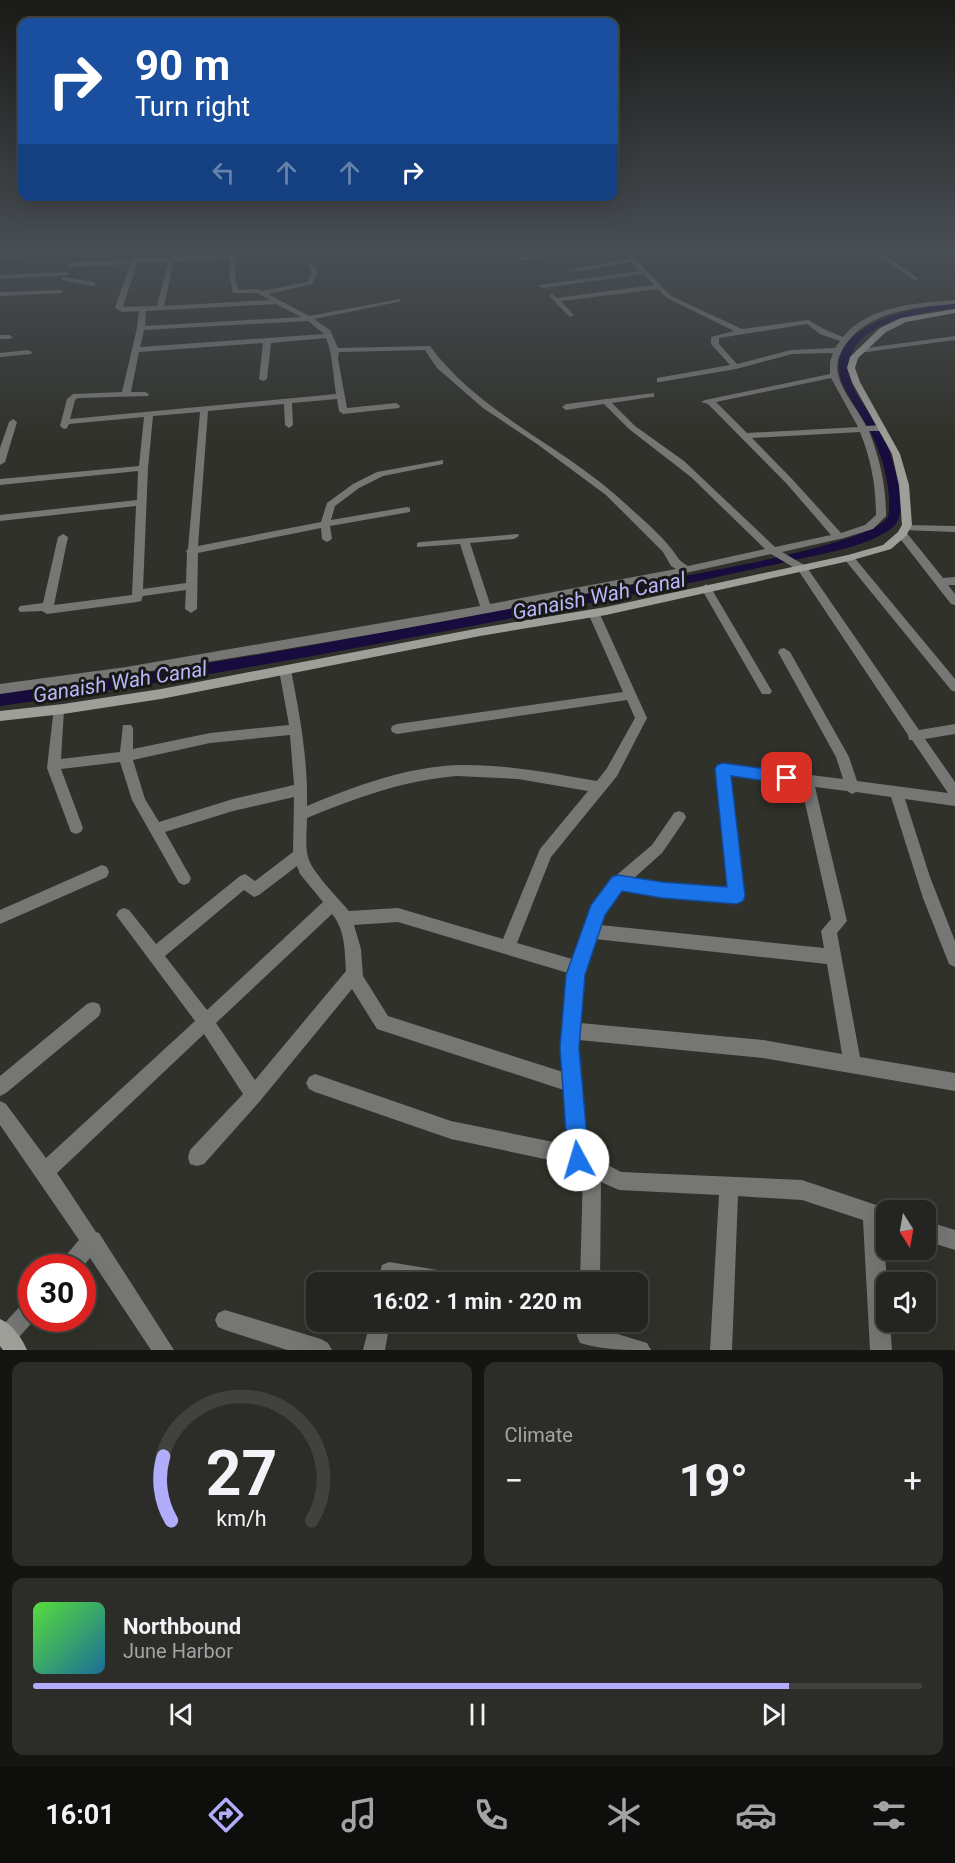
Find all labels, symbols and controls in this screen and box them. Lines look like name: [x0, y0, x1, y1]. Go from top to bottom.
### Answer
text: 90 m: [135, 41, 230, 90]
icon: right: [36, 42, 114, 120]
text: Turn right: [135, 91, 250, 123]
icon: left: [207, 156, 240, 189]
icon: ahead: [270, 156, 303, 189]
icon: ahead: [333, 156, 366, 189]
icon: right: [396, 156, 429, 189]
water label: Ganaish Wah Canal: [510, 567, 689, 625]
water label: Ganaish Wah Canal: [31, 656, 210, 708]
pin: [761, 752, 812, 803]
icon: arrive: [770, 761, 803, 794]
position arrow: [546, 1128, 610, 1192]
north arrow: [876, 1200, 936, 1260]
map controls: [876, 1200, 936, 1332]
speed limit sign: 30: [18, 1254, 96, 1332]
button: sound: [876, 1272, 936, 1332]
text: 16:02 · 1 min · 220 m: [372, 1289, 582, 1314]
text: Climate: [505, 1423, 573, 1447]
text: 27: [206, 1437, 278, 1510]
text: 19°: [679, 1454, 748, 1507]
text: −: [505, 1461, 523, 1500]
text: +: [903, 1461, 922, 1500]
text: km/h: [217, 1506, 267, 1531]
text: Northbound: [123, 1614, 241, 1639]
text: June Harbor: [123, 1639, 233, 1663]
icon: previous: [165, 1698, 198, 1731]
icon: pause: [461, 1698, 494, 1731]
icon: next: [757, 1698, 790, 1731]
icon: directions: [205, 1794, 247, 1836]
icon: music: [338, 1794, 380, 1836]
icon: phone: [470, 1794, 512, 1836]
icon: climate: [603, 1794, 645, 1836]
icon: car: [735, 1794, 777, 1836]
icon: filters: [868, 1794, 910, 1836]
text: 16:01: [45, 1799, 115, 1831]

